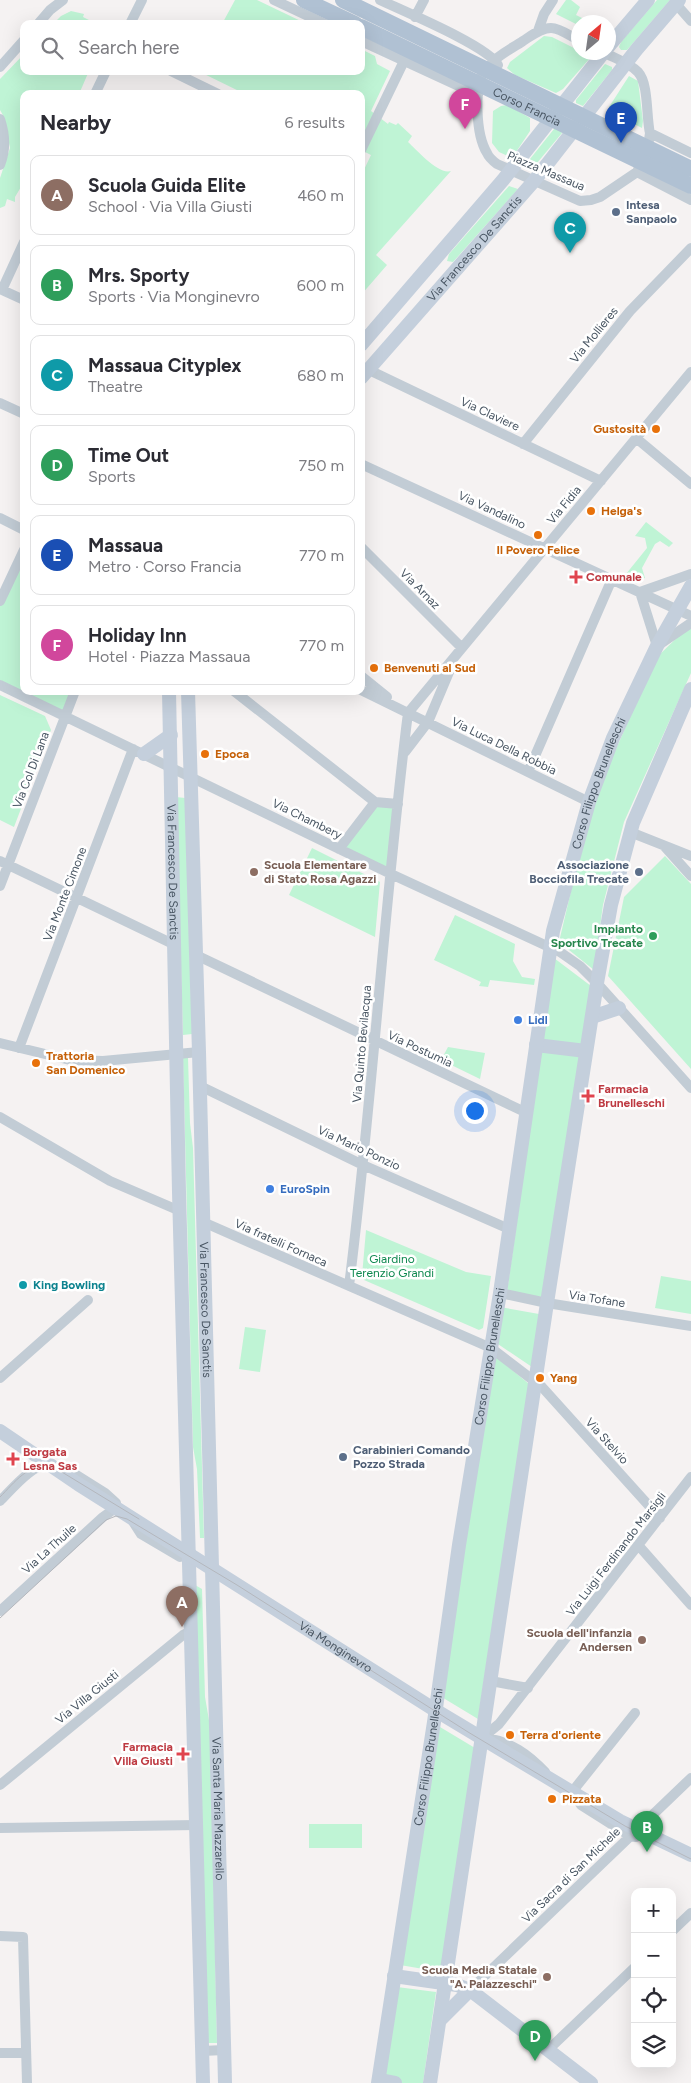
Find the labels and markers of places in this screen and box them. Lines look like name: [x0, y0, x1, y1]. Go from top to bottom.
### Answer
pin: F: [449, 88, 481, 129]
pin: E: [605, 102, 637, 143]
place label: Intesa Sanpaolo: [626, 198, 677, 226]
marker: Intesa Sanpaolo: [610, 206, 622, 218]
pin: C: [554, 212, 586, 253]
place label: Gustosità: [593, 422, 646, 436]
marker: Gustosità: [650, 423, 662, 435]
place label: Helga's: [601, 504, 642, 518]
marker: Helga's: [585, 505, 597, 517]
marker: Il Povero Felice: [532, 529, 544, 541]
place label: Il Povero Felice: [496, 543, 580, 557]
place label: Comunale: [586, 570, 642, 584]
marker: Comunale: [570, 571, 582, 583]
place label: Benvenuti al Sud: [384, 661, 476, 675]
marker: Benvenuti al Sud: [368, 662, 380, 674]
place label: Epoca: [215, 747, 249, 761]
marker: Epoca: [199, 748, 211, 760]
place label: Scuola Elementare di Stato Rosa Agazzi: [264, 858, 376, 886]
place label: Associazione Bocciofila Trecate: [529, 858, 629, 886]
marker: Scuola Elementare di Stato Rosa Agazzi: [248, 866, 260, 878]
marker: Associazione Bocciofila Trecate: [633, 866, 645, 878]
place label: Impianto Sportivo Trecate: [551, 922, 643, 950]
marker: Impianto Sportivo Trecate: [647, 930, 659, 942]
place label: Lidl: [528, 1013, 548, 1027]
marker: Lidl: [512, 1014, 524, 1026]
place label: Trattoria San Domenico: [46, 1049, 125, 1077]
marker: Trattoria San Domenico: [30, 1057, 42, 1069]
place label: Farmacia Brunelleschi: [598, 1082, 665, 1110]
marker: Farmacia Brunelleschi: [582, 1090, 594, 1102]
place label: EuroSpin: [280, 1182, 330, 1196]
marker: EuroSpin: [264, 1183, 276, 1195]
place label: King Bowling: [33, 1278, 105, 1292]
marker: King Bowling: [17, 1279, 29, 1291]
place label: Yang: [550, 1371, 577, 1385]
marker: Yang: [534, 1372, 546, 1384]
place label: Carabinieri Comando Pozzo Strada: [353, 1443, 470, 1471]
place label: Borgata Lesna Sas: [23, 1445, 77, 1473]
marker: Carabinieri Comando Pozzo Strada: [337, 1451, 349, 1463]
marker: Borgata Lesna Sas: [7, 1453, 19, 1465]
pin: A: [166, 1586, 198, 1627]
place label: Scuola dell'infanzia Andersen: [527, 1626, 632, 1654]
marker: Scuola dell'infanzia Andersen: [636, 1634, 648, 1646]
place label: Terra d'oriente: [520, 1728, 601, 1742]
marker: Terra d'oriente: [504, 1729, 516, 1741]
place label: Farmacia Villa Giusti: [114, 1740, 173, 1768]
marker: Farmacia Villa Giusti: [177, 1748, 189, 1760]
place label: Pizzata: [562, 1792, 601, 1806]
marker: Pizzata: [546, 1793, 558, 1805]
pin: B: [631, 1811, 663, 1852]
place label: Scuola Media Statale "A. Palazzeschi": [422, 1963, 537, 1991]
marker: Scuola Media Statale "A. Palazzeschi": [541, 1971, 553, 1983]
pin: D: [519, 2020, 551, 2061]

